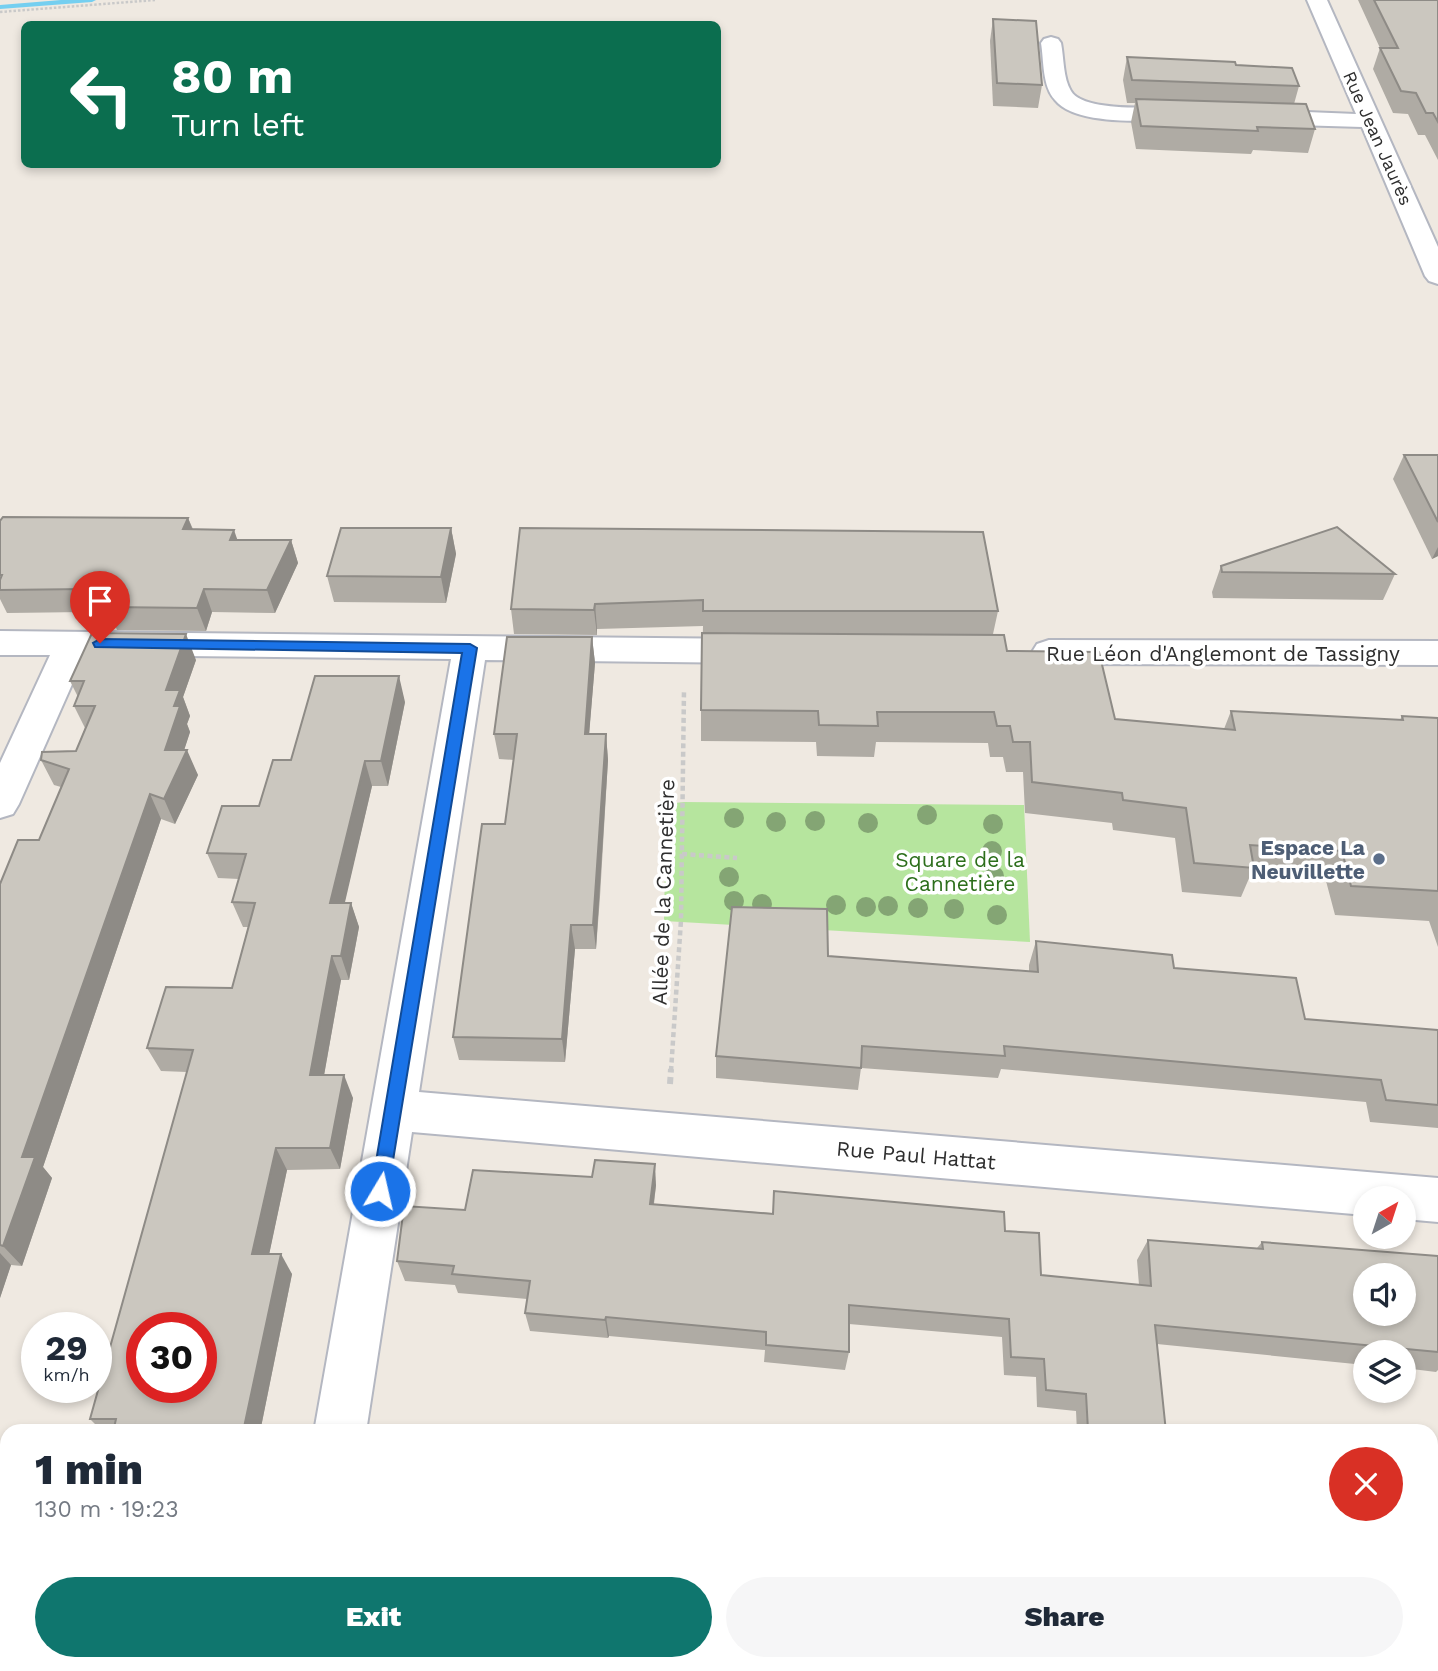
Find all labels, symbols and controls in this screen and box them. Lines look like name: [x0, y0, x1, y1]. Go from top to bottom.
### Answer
text: 80 m: [171, 47, 293, 105]
icon: left: [56, 49, 147, 140]
street label: Rue Jean Jaurès: [1339, 68, 1417, 208]
text: Turn left: [171, 106, 304, 144]
pin: [70, 571, 130, 643]
icon: arrive: [81, 582, 119, 620]
street label: Rue Léon d'Anglemont de Tassigny: [1046, 641, 1400, 666]
street label: Allée de la Cannetière: [647, 778, 679, 1006]
place label: Espace La Neuvillette: [1251, 835, 1366, 884]
park label: Square de la Cannetière: [895, 847, 1025, 896]
marker: Espace La Neuvillette: [1371, 851, 1387, 867]
street label: Rue Paul Hattat: [835, 1136, 997, 1174]
position arrow: [343, 1154, 417, 1228]
north arrow: [1353, 1186, 1416, 1250]
map controls: [1353, 1186, 1416, 1403]
button: sound: [1353, 1263, 1416, 1326]
speed limit sign: 30: [126, 1312, 217, 1403]
text: 29: [45, 1327, 88, 1369]
button: layers: [1353, 1340, 1416, 1403]
text: km/h: [43, 1364, 90, 1385]
text: 1 min: [35, 1445, 143, 1494]
button: close: [1329, 1447, 1403, 1521]
text: 130 m · 19:23: [35, 1496, 179, 1523]
button: Exit: [35, 1577, 712, 1657]
button: Share: [726, 1577, 1403, 1657]

